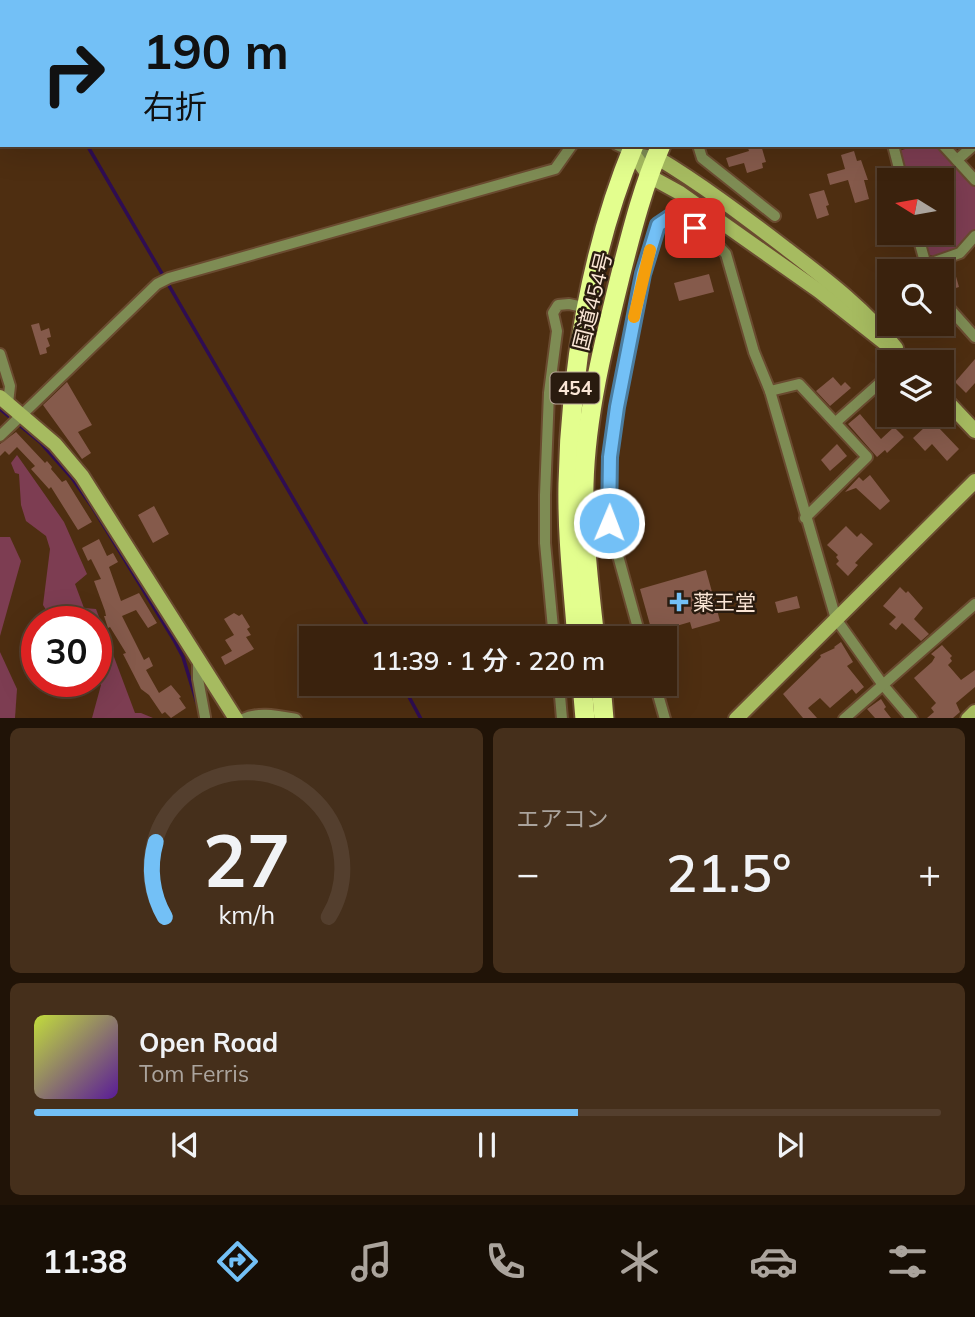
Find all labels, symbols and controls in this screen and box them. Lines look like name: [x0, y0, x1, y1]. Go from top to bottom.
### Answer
text: 190 m: [143, 20, 289, 81]
icon: right: [28, 28, 119, 119]
text: 右折: [143, 86, 207, 126]
north arrow: [877, 168, 954, 245]
map controls: [877, 168, 954, 427]
pin: [665, 198, 725, 258]
icon: arrive: [676, 209, 714, 247]
street label: 国道454号: [567, 249, 617, 353]
button: search: [877, 259, 954, 336]
button: layers: [877, 350, 954, 427]
road number: 454: [550, 372, 600, 404]
position arrow: [572, 486, 646, 560]
place label: 薬王堂: [693, 589, 756, 615]
marker: 薬王堂: [671, 594, 687, 610]
speed limit sign: 30: [21, 606, 112, 697]
text: 11:39 · 1 分 · 220 m: [371, 644, 605, 677]
text: エアコン: [517, 804, 609, 833]
text: 27: [203, 814, 290, 905]
text: 21.5°: [666, 840, 791, 905]
text: −: [517, 849, 539, 897]
text: +: [918, 849, 941, 897]
text: km/h: [218, 898, 275, 929]
text: Open Road: [139, 1026, 278, 1059]
text: Tom Ferris: [139, 1059, 249, 1088]
icon: previous: [166, 1126, 204, 1164]
icon: pause: [468, 1126, 506, 1164]
icon: next: [771, 1126, 809, 1164]
icon: directions: [213, 1237, 262, 1286]
icon: music: [347, 1237, 396, 1286]
icon: phone: [481, 1237, 530, 1286]
icon: climate: [615, 1237, 664, 1286]
icon: car: [749, 1237, 798, 1286]
icon: filters: [883, 1237, 932, 1286]
text: 11:38: [43, 1241, 127, 1281]

